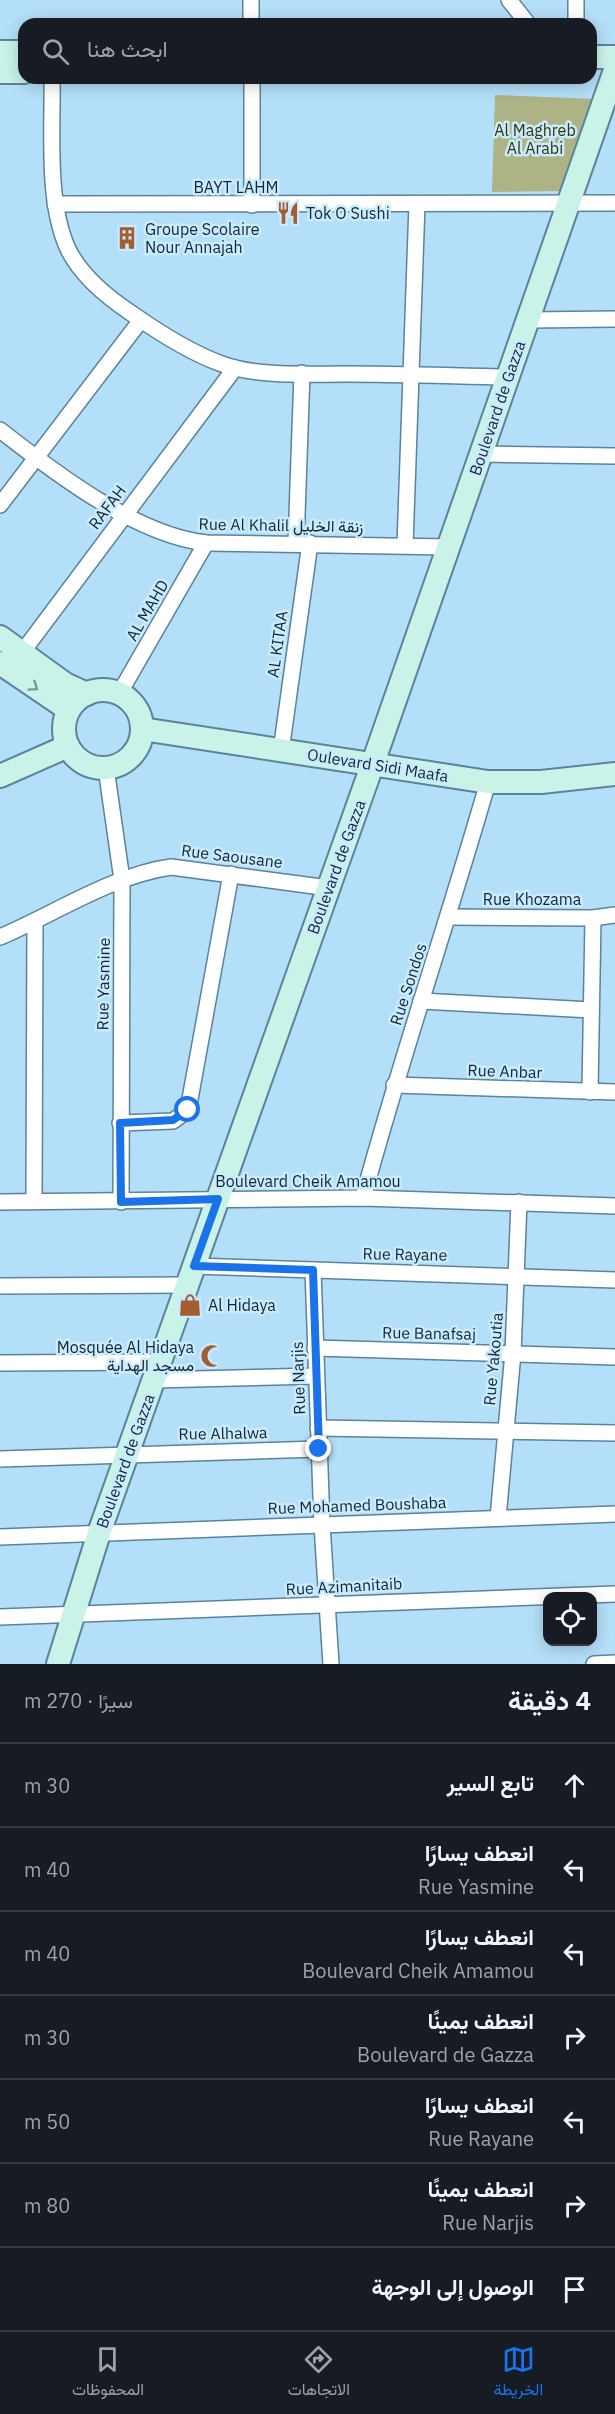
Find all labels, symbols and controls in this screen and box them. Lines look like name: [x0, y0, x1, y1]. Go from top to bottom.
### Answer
search box: [18, 18, 597, 84]
text: ابحث هنا: [87, 34, 168, 63]
icon: search: [39, 35, 72, 68]
park label: Al Maghreb Al Arabi: [494, 120, 576, 158]
street label: BAYT LAHM: [193, 177, 279, 197]
restaurant icon: Tok O Sushi: [275, 200, 301, 226]
place label: Tok O Sushi: [306, 203, 390, 223]
place label: Groupe Scolaire Nour Annajah: [145, 219, 260, 257]
building icon: Groupe Scolaire Nour Annajah: [114, 225, 140, 251]
street label: Boulevard de Gazza: [465, 337, 530, 478]
street label: RAFAH: [84, 481, 130, 533]
street label: Rue Al Khalil زنقة الخليل: [198, 514, 364, 537]
street label: AL MAHD: [121, 576, 173, 644]
street label: AL KITAA: [262, 609, 292, 679]
one-way arrow: [28, 680, 39, 691]
street label: Oulevard Sidi Maafa: [306, 744, 450, 786]
street label: Boulevard de Gazza: [302, 797, 370, 937]
street label: Rue Saousane: [180, 840, 284, 872]
street label: Rue Khozama: [483, 889, 582, 909]
street label: Rue Yasmine: [92, 937, 114, 1031]
street label: Rue Sondos: [385, 940, 431, 1028]
street label: Rue Anbar: [467, 1060, 543, 1082]
route start: [174, 1096, 200, 1122]
street label: Boulevard Cheik Amamou: [215, 1171, 401, 1191]
street label: Rue Rayane: [363, 1243, 448, 1265]
shop icon: Al Hidaya: [177, 1292, 203, 1318]
place label: Al Hidaya: [208, 1295, 276, 1315]
street label: Rue Yakoutia: [479, 1311, 507, 1406]
street label: Rue Banafsaj: [382, 1322, 476, 1344]
place label: Mosquée Al Hidaya مسجد الهداية: [57, 1337, 194, 1376]
street label: Rue Narjis: [287, 1341, 309, 1415]
mosque icon: Mosquée Al Hidaya مسجد الهداية: [199, 1343, 225, 1369]
street label: Boulevard de Gazza: [91, 1391, 159, 1531]
street label: Rue Alhalwa: [178, 1422, 268, 1444]
route end: [305, 1435, 331, 1461]
street label: Rue Mohamed Boushaba: [267, 1492, 447, 1518]
street label: Rue Azimanitaib: [285, 1573, 403, 1599]
map controls: [543, 1592, 597, 1646]
button: locate: [543, 1592, 597, 1646]
text: 4 دقيقة: [508, 1683, 591, 1717]
text: سيرًا · 270 m: [24, 1687, 133, 1714]
text: تابع السير: [447, 1768, 534, 1797]
icon: ahead: [558, 1769, 591, 1802]
text: 30 m: [24, 1772, 70, 1799]
text: انعطف يسارًا: [425, 1838, 534, 1867]
icon: left: [558, 1853, 591, 1886]
text: 40 m: [24, 1856, 70, 1883]
text: Rue Yasmine: [418, 1873, 534, 1900]
text: انعطف يسارًا: [425, 1922, 534, 1951]
icon: left: [558, 1937, 591, 1970]
text: 40 m: [24, 1940, 70, 1967]
text: Boulevard Cheik Amamou: [302, 1957, 534, 1984]
text: انعطف يمينًا: [427, 2006, 534, 2035]
icon: right: [558, 2021, 591, 2054]
text: 30 m: [24, 2024, 70, 2051]
text: Boulevard de Gazza: [357, 2041, 534, 2068]
text: انعطف يسارًا: [425, 2090, 534, 2119]
icon: left: [558, 2105, 591, 2138]
text: 50 m: [24, 2108, 70, 2135]
text: Rue Rayane: [428, 2125, 534, 2152]
text: انعطف يمينًا: [427, 2174, 534, 2203]
icon: right: [558, 2189, 591, 2222]
text: 80 m: [24, 2192, 70, 2219]
text: Rue Narjis: [442, 2209, 534, 2236]
text: الوصول إلى الوجهة: [372, 2272, 534, 2301]
icon: arrive: [558, 2273, 591, 2306]
tab: المحفوظات: [72, 2343, 144, 2404]
tab: الاتجاهات: [288, 2343, 350, 2404]
tab: الخريطة: [494, 2343, 543, 2404]

